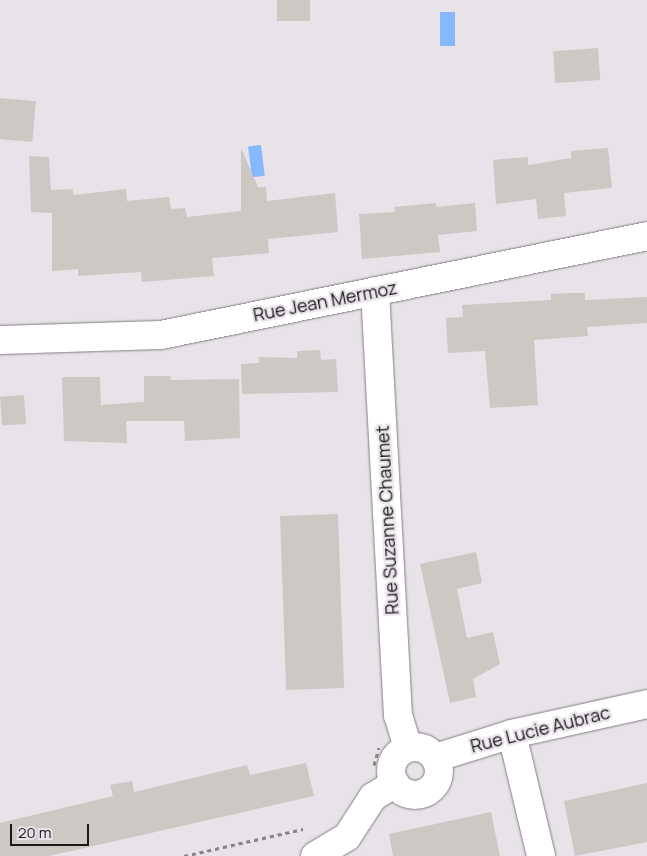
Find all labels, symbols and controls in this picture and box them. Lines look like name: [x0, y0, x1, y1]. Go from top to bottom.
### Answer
street label: Rue Jean Mermoz: [251, 276, 399, 326]
street label: Rue Suzanne Chaumet: [371, 425, 403, 615]
street label: Rue Lucie Aubrac: [468, 701, 612, 757]
scale bar: [12, 814, 91, 846]
text: 20 m: [18, 822, 51, 843]

